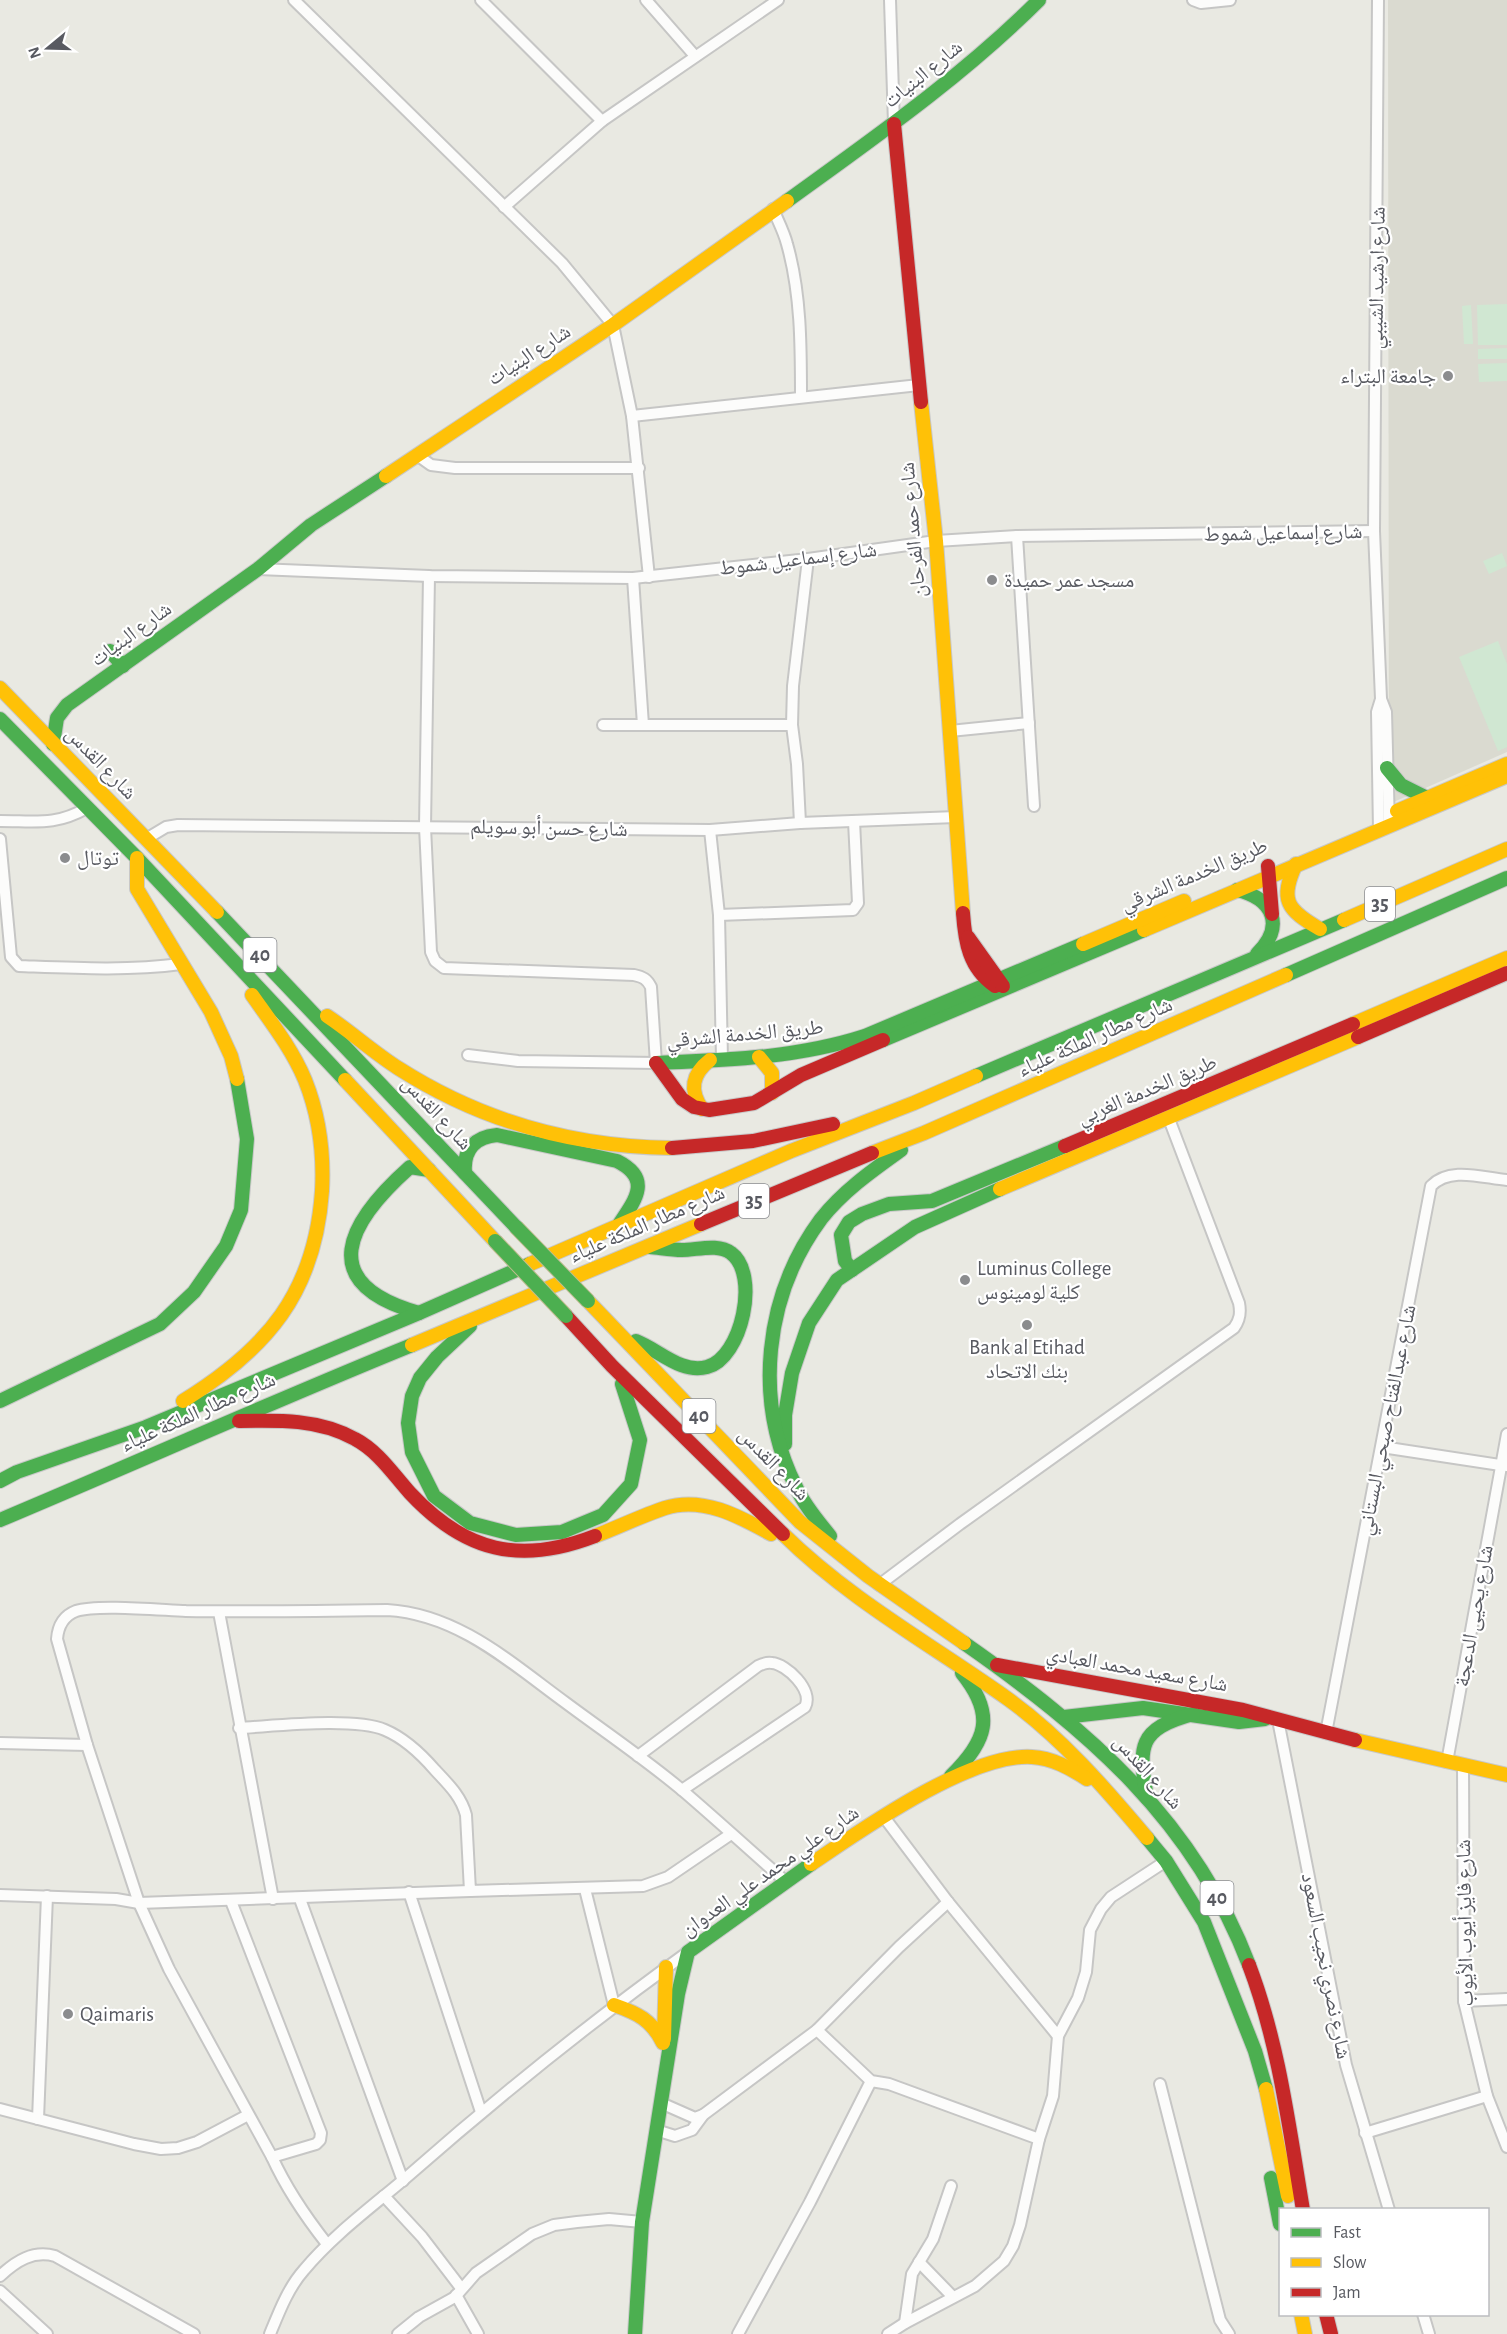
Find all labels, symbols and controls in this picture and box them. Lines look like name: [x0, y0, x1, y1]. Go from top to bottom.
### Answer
north arrow: [18, 18, 78, 78]
street label: شارع البنيات: [880, 36, 967, 113]
text: N: [25, 45, 44, 60]
street label: شارع ارشيد الشيبي: [1365, 206, 1394, 350]
street label: شارع البنيات: [484, 321, 575, 391]
place label: جامعة البتراء: [1340, 366, 1436, 387]
marker: جامعة البتراء: [1441, 369, 1455, 383]
street label: شارع حمد الفرحان: [897, 461, 931, 599]
street label: شارع إسماعيل شموط: [1203, 521, 1363, 548]
street label: شارع إسماعيل شموط: [718, 539, 878, 582]
place label: مسجد عمر حميدة: [1004, 570, 1134, 591]
marker: مسجد عمر حميدة: [985, 573, 999, 587]
street label: شارع البنيات: [87, 598, 176, 672]
street label: شارع القدس: [60, 723, 141, 805]
street label: شارع حسن أبو سويلم: [470, 813, 628, 843]
street label: طريق الخدمة الشرقي: [1117, 835, 1273, 920]
place label: توتال: [77, 848, 119, 870]
marker: توتال: [58, 851, 72, 865]
road number: 35: [1365, 887, 1395, 921]
road number: 40: [244, 938, 276, 972]
street label: شارع مطار الملكة علياء: [1015, 994, 1176, 1082]
street label: طريق الخدمة الشرقي: [666, 1017, 825, 1057]
street label: طريق الخدمة الغربي: [1074, 1051, 1222, 1134]
street label: شارع القدس: [396, 1072, 476, 1155]
street label: شارع مطار الملكة علياء: [566, 1182, 729, 1268]
road number: 35: [739, 1184, 769, 1218]
place label: Luminus College كلية لومينوس: [977, 1258, 1111, 1305]
marker: Luminus College كلية لومينوس: [958, 1273, 972, 1287]
street label: شارع عبدالفتاح صبحي البستاني: [1354, 1303, 1425, 1538]
marker: Bank al Etihad بنك الاتحاد: [1020, 1318, 1034, 1332]
place label: Bank al Etihad بنك الاتحاد: [969, 1337, 1085, 1382]
street label: شارع مطار الملكة علياء: [118, 1369, 279, 1457]
road number: 40: [682, 1399, 716, 1433]
street label: شارع القدس: [733, 1424, 814, 1506]
street label: شارع يحيى الدعجة: [1451, 1544, 1499, 1689]
street label: شارع سعيد محمد العبادي: [1044, 1643, 1229, 1701]
street label: شارع القدس: [1108, 1731, 1187, 1815]
street label: شارع علي محمد علي العدوان: [677, 1802, 866, 1945]
street label: شارع فايز أيوب الأيوب: [1450, 1839, 1479, 2007]
street label: شارع نصري نجيب السعود: [1292, 1871, 1354, 2062]
road number: 40: [1200, 1881, 1234, 1915]
place label: Qaimaris: [80, 2004, 154, 2025]
marker: Qaimaris: [61, 2007, 75, 2021]
legend: [1279, 2208, 1489, 2316]
text: Fast: [1333, 2224, 1361, 2242]
text: Slow: [1333, 2254, 1366, 2272]
text: Jam: [1333, 2284, 1361, 2302]

